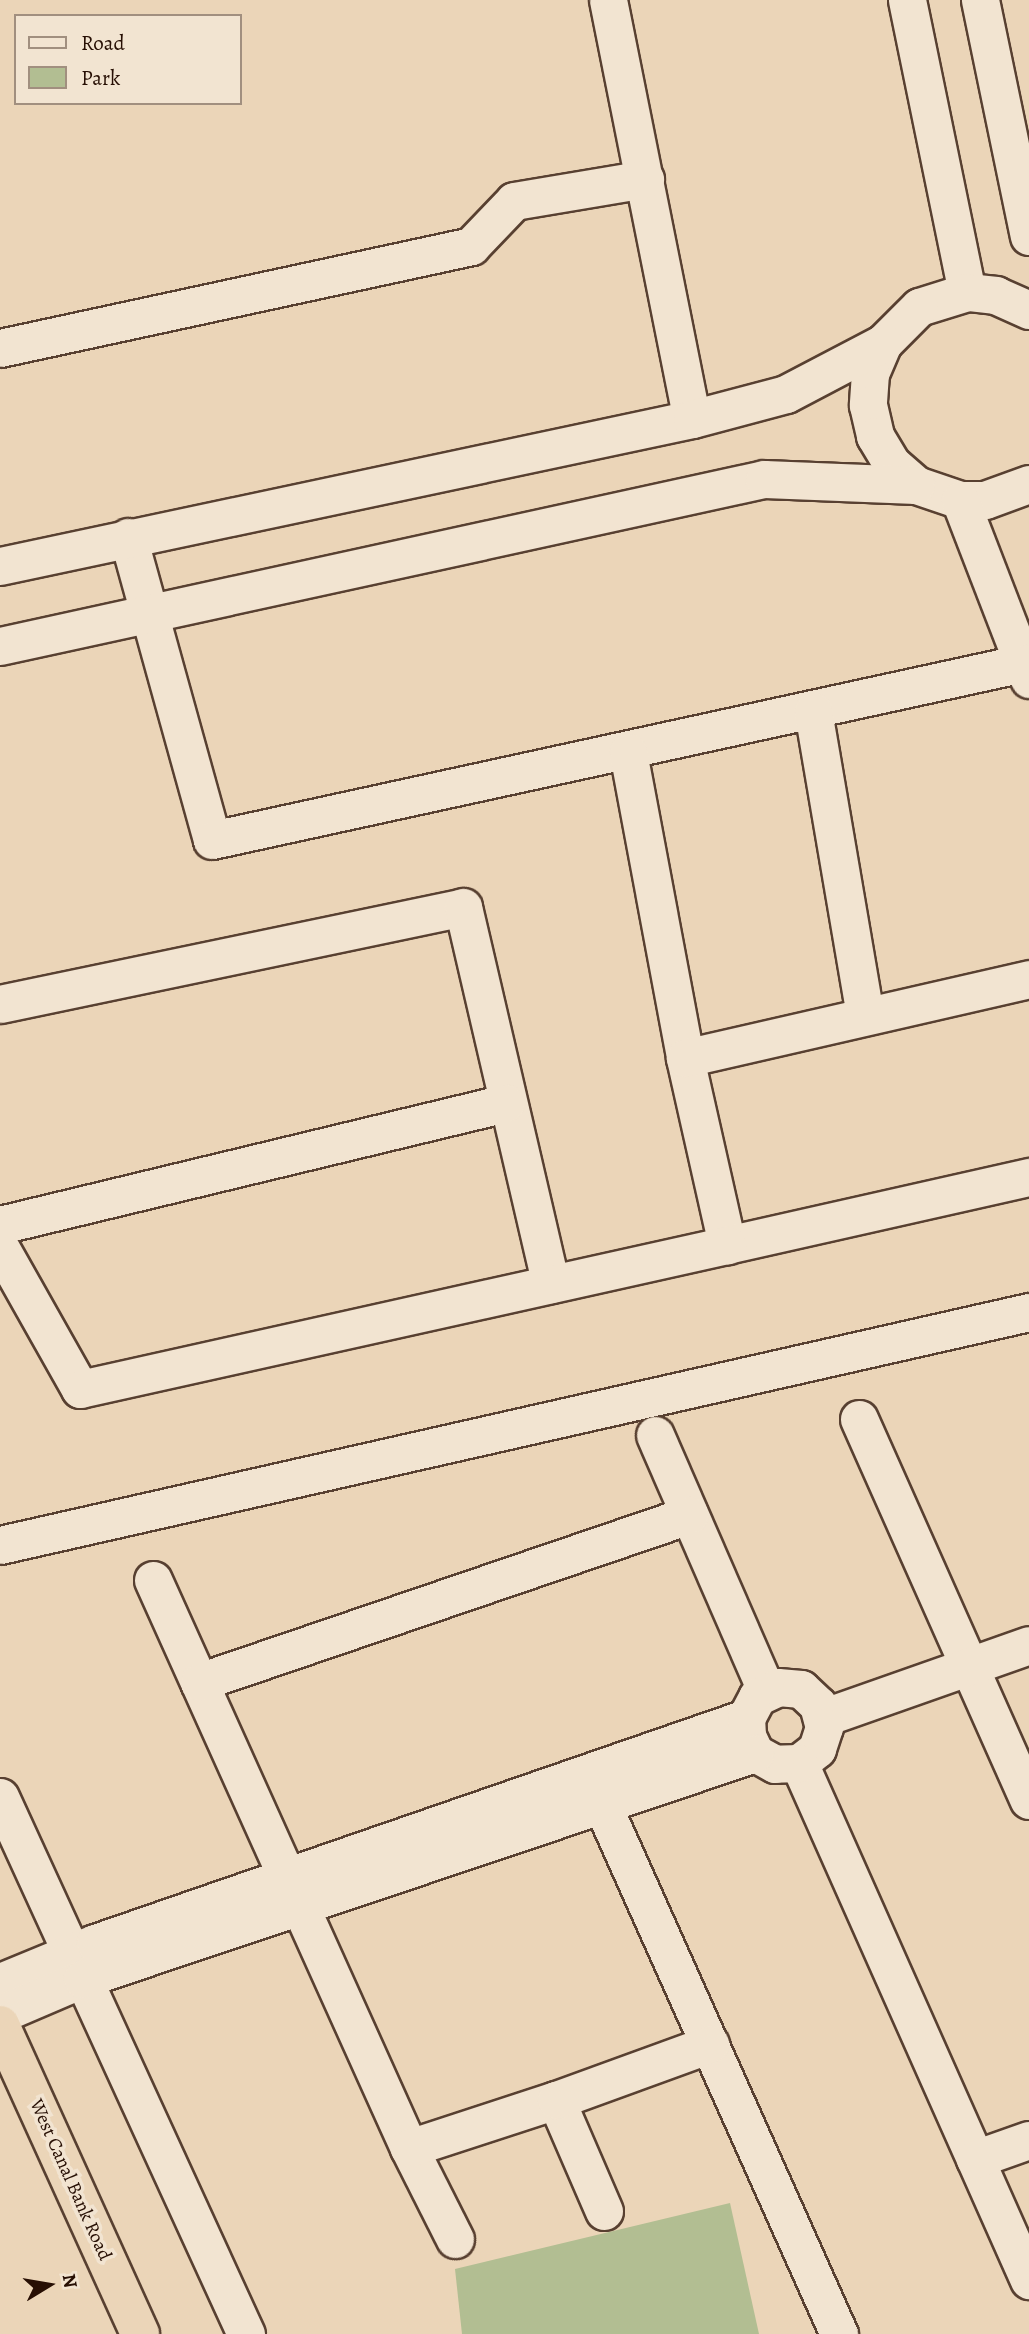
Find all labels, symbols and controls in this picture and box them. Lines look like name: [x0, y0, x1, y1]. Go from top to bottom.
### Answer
legend: [14, 14, 242, 105]
text: Road: [81, 29, 125, 57]
text: Park: [81, 64, 120, 92]
street label: West Canal Bank Road: [24, 2096, 116, 2264]
north arrow: [14, 2250, 84, 2320]
text: N: [56, 2272, 84, 2290]

